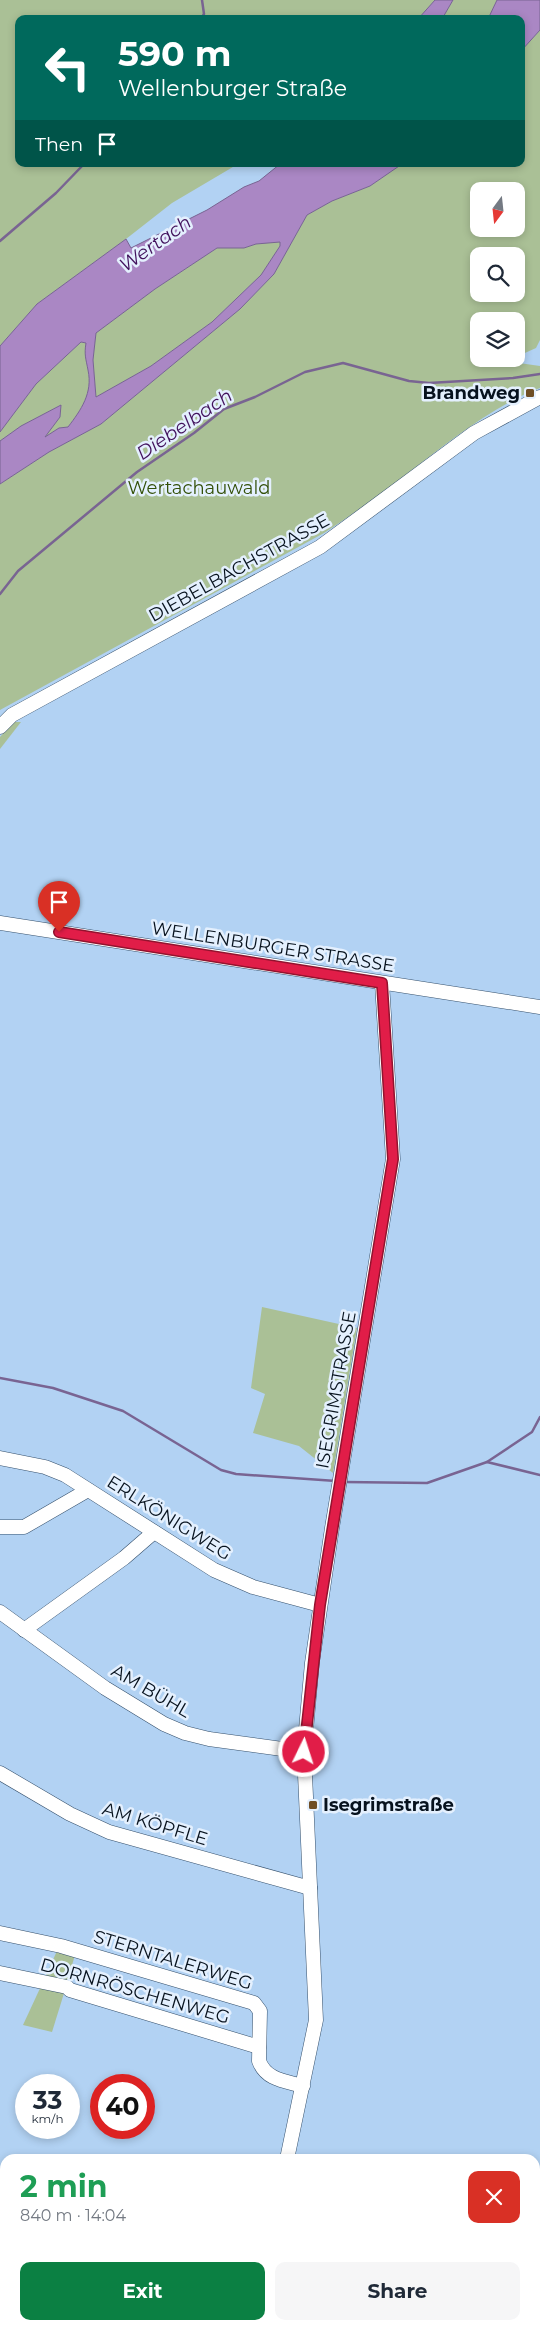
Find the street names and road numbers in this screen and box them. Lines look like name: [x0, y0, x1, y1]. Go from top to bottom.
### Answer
street label: DIEBELBACHSTRASSE: [145, 509, 333, 627]
street label: WELLENBURGER STRASSE: [150, 917, 396, 977]
street label: ISEGRIMSTRASSE: [311, 1310, 361, 1470]
street label: ERLKÖNIGWEG: [103, 1471, 235, 1565]
street label: AM BÜHL: [107, 1660, 195, 1723]
street label: AM KÖPFLE: [100, 1798, 210, 1850]
street label: STERNTALERWEG: [91, 1925, 255, 1995]
street label: DORNRÖSCHENWEG: [38, 1953, 232, 2029]

